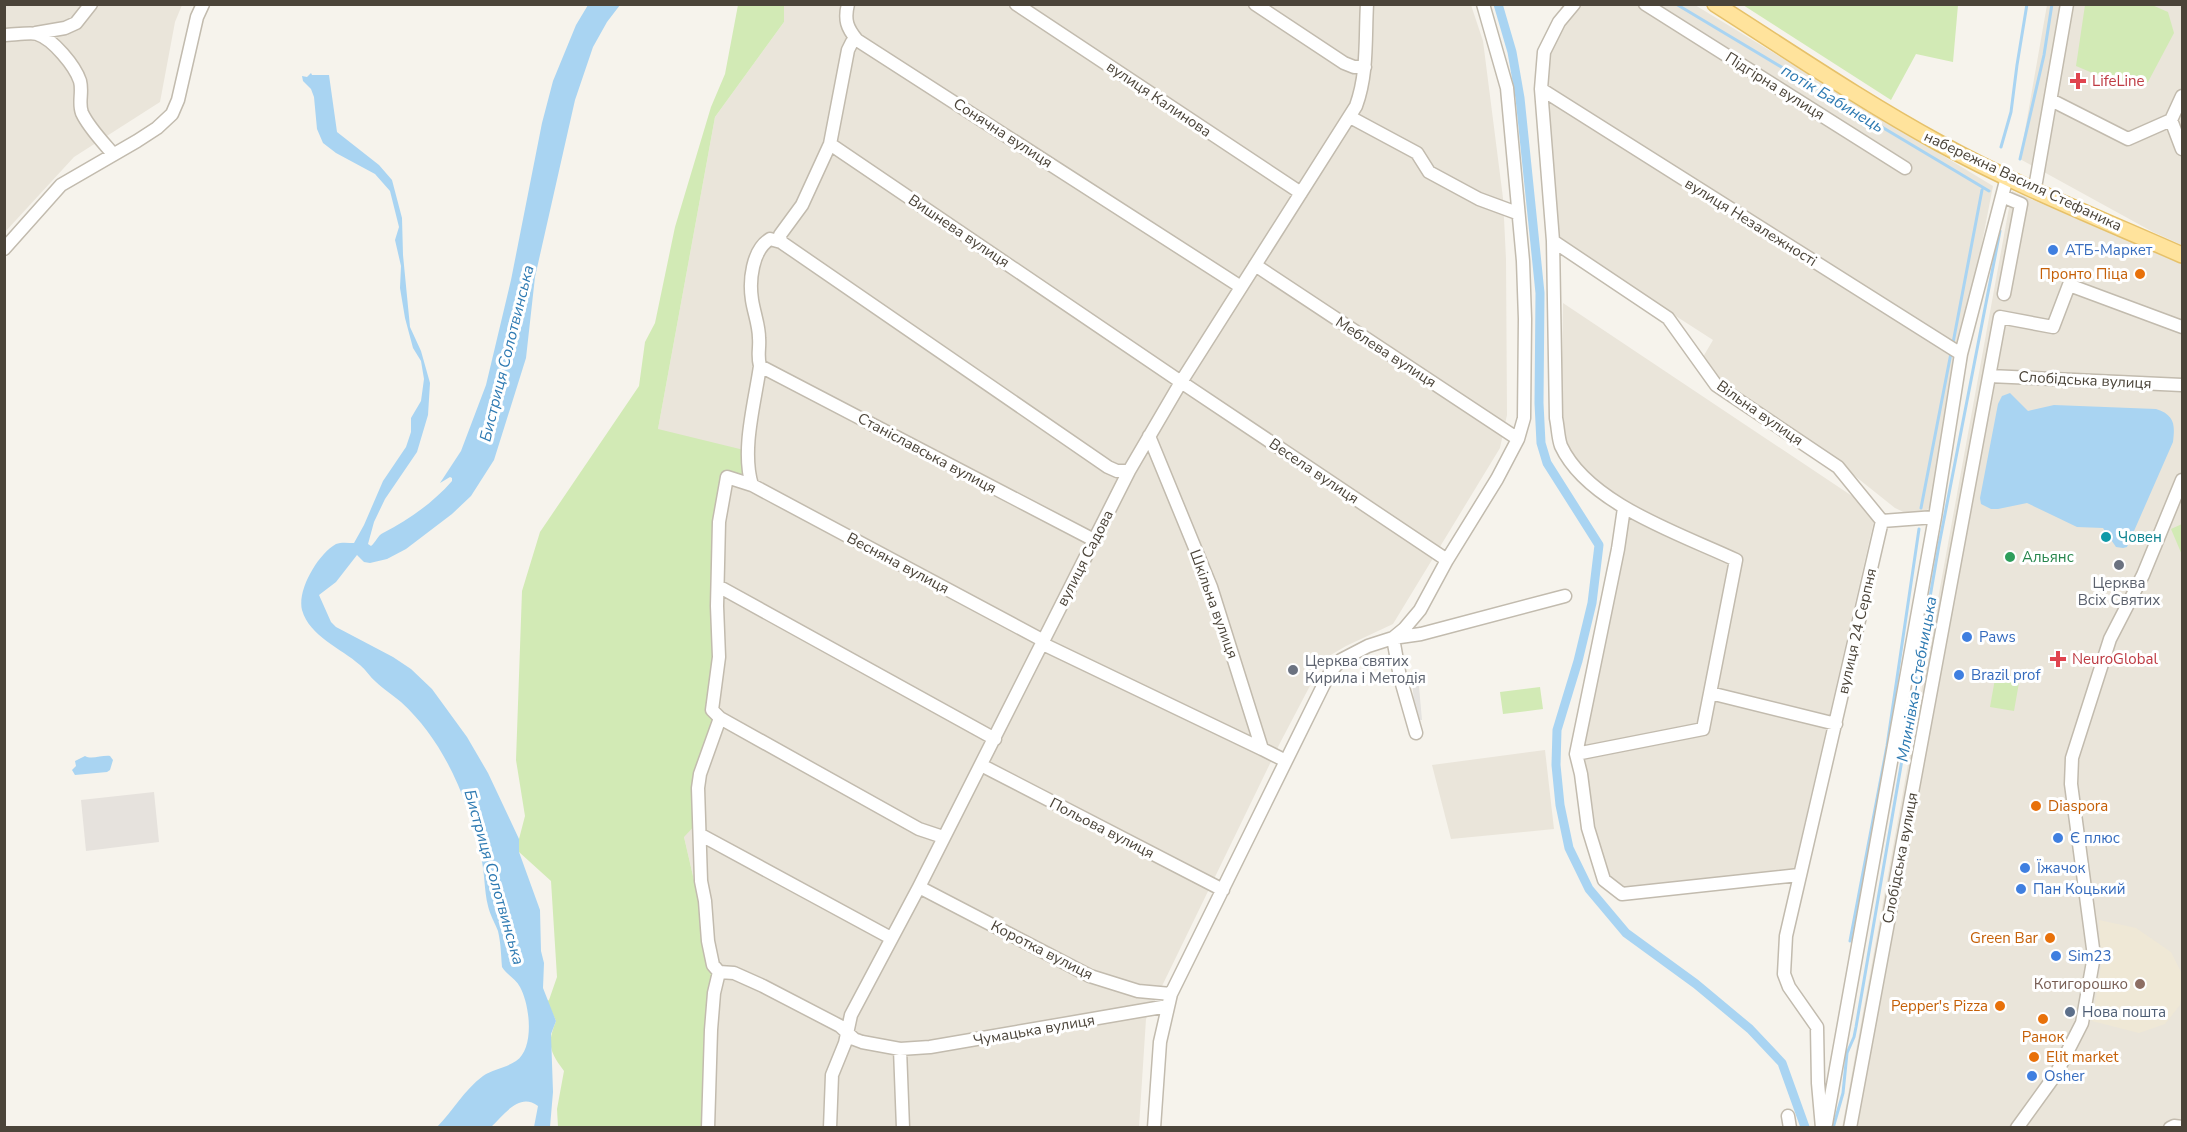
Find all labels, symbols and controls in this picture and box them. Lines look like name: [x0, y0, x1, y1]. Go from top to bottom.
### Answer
street label: Підгірна вулиця: [1721, 47, 1829, 125]
street label: вулиця Калинова: [1103, 56, 1215, 142]
water label: потік Бабинець: [1777, 60, 1888, 138]
place label: LifeLine: [2092, 71, 2145, 91]
marker: LifeLine: [2069, 72, 2087, 90]
street label: Сонячна вулиця: [950, 93, 1056, 173]
street label: набережна Василя Стефаника: [1921, 126, 2125, 236]
street label: вулиця Незалежності: [1681, 173, 1821, 271]
street label: Вишнева вулиця: [904, 190, 1014, 272]
place label: АТБ-Маркет: [2065, 240, 2153, 260]
marker: АТБ-Маркет: [2046, 243, 2060, 257]
water label: Бистриця Солотвинська: [474, 263, 540, 444]
place label: Пронто Піца: [2039, 264, 2128, 284]
marker: Пронто Піца: [2133, 267, 2147, 281]
street label: Меблева вулиця: [1332, 312, 1440, 392]
street label: Слобідська вулиця: [2018, 367, 2152, 393]
street label: Вільна вулиця: [1713, 376, 1807, 450]
street label: Станіславська вулиця: [854, 408, 1000, 498]
street label: Весела вулиця: [1265, 434, 1363, 508]
street label: вулиця Садова: [1052, 506, 1118, 610]
place label: Човен: [2118, 527, 2162, 547]
street label: Весняна вулиця: [843, 528, 953, 598]
marker: Човен: [2099, 530, 2113, 544]
street label: Шкільна вулиця: [1185, 547, 1243, 661]
place label: Альянс: [2022, 547, 2074, 567]
marker: Альянс: [2003, 550, 2017, 564]
marker: Церква Всіх Святих: [2112, 558, 2126, 572]
street label: вулиця 24 Серпня: [1833, 566, 1881, 696]
place label: Церква Всіх Святих: [2078, 573, 2160, 610]
water label: Млинівка-Стебницька: [1892, 595, 1942, 764]
place label: Paws: [1979, 627, 2016, 647]
marker: Paws: [1960, 630, 1974, 644]
place label: NeuroGlobal: [2072, 649, 2158, 669]
marker: NeuroGlobal: [2049, 650, 2067, 668]
place label: Церква святих Кирила і Методія: [1305, 651, 1426, 688]
marker: Церква святих Кирила і Методія: [1286, 663, 1300, 677]
place label: Brazil prof: [1971, 665, 2041, 685]
marker: Brazil prof: [1952, 668, 1966, 682]
water label: Бистриця Солотвинська: [458, 787, 530, 967]
street label: Слобідська вулиця: [1877, 791, 1923, 925]
street label: Польова вулиця: [1046, 793, 1158, 863]
place label: Diaspora: [2048, 796, 2108, 816]
marker: Diaspora: [2029, 799, 2043, 813]
place label: Є плюс: [2070, 828, 2120, 848]
marker: Є плюс: [2051, 831, 2065, 845]
place label: Їжачок: [2036, 858, 2085, 878]
marker: Їжачок: [2018, 861, 2032, 875]
place label: Пан Коцький: [2033, 879, 2126, 899]
marker: Пан Коцький: [2014, 882, 2028, 896]
street label: Коротка вулиця: [988, 916, 1096, 984]
place label: Green Bar: [1970, 928, 2039, 948]
marker: Green Bar: [2043, 931, 2057, 945]
place label: Sim23: [2068, 946, 2112, 966]
marker: Sim23: [2049, 949, 2063, 963]
place label: Котигорошко: [2034, 974, 2128, 994]
marker: Котигорошко: [2133, 977, 2147, 991]
place label: Pepper's Pizza: [1891, 996, 1988, 1016]
marker: Pepper's Pizza: [1993, 999, 2007, 1013]
place label: Нова пошта: [2082, 1002, 2166, 1022]
marker: Нова пошта: [2063, 1005, 2077, 1019]
street label: Чумацька вулиця: [972, 1009, 1096, 1051]
marker: Ранок: [2036, 1012, 2050, 1026]
place label: Ранок: [2022, 1027, 2064, 1047]
place label: Elit market: [2046, 1047, 2119, 1067]
marker: Elit market: [2027, 1050, 2041, 1064]
place label: Osher: [2044, 1066, 2085, 1086]
marker: Osher: [2025, 1069, 2039, 1083]

